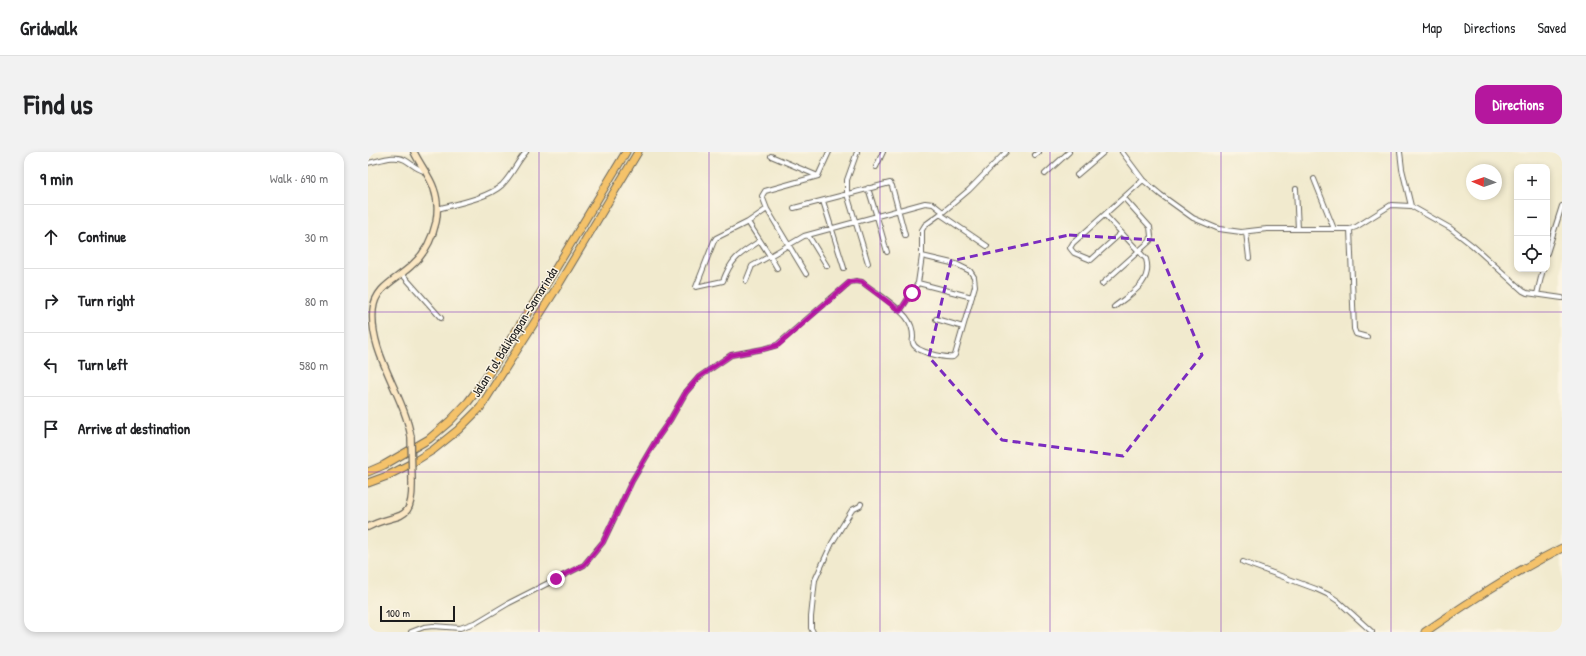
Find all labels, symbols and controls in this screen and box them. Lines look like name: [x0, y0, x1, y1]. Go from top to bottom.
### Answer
text: Gridwalk: [20, 15, 77, 41]
text: Map: [1422, 18, 1442, 37]
text: Directions: [1464, 18, 1515, 37]
text: Saved: [1537, 18, 1566, 37]
text: Find us: [24, 85, 93, 123]
button: Directions: [1475, 85, 1562, 124]
north arrow: [1466, 164, 1502, 200]
map controls: [1514, 164, 1550, 272]
button: +: [1514, 164, 1550, 200]
text: 9 min: [40, 167, 73, 190]
text: Walk · 690 m: [270, 169, 328, 187]
button: −: [1514, 200, 1550, 236]
icon: ahead: [40, 226, 62, 248]
text: Continue: [78, 226, 126, 247]
text: 30 m: [305, 228, 328, 246]
button: locate: [1514, 236, 1550, 272]
street label: Jalan Tol Balikpapan–Samarinda: [467, 264, 561, 400]
route start: [903, 284, 921, 302]
icon: right: [40, 290, 62, 312]
text: Turn right: [78, 290, 134, 311]
text: 80 m: [305, 292, 328, 310]
icon: left: [40, 354, 62, 376]
text: Turn left: [78, 354, 128, 375]
text: 580 m: [299, 356, 328, 374]
icon: arrive: [40, 418, 62, 440]
text: Arrive at destination: [78, 418, 190, 439]
route end: [547, 570, 565, 588]
scale bar: [380, 604, 455, 623]
text: 100 m: [386, 606, 410, 620]

